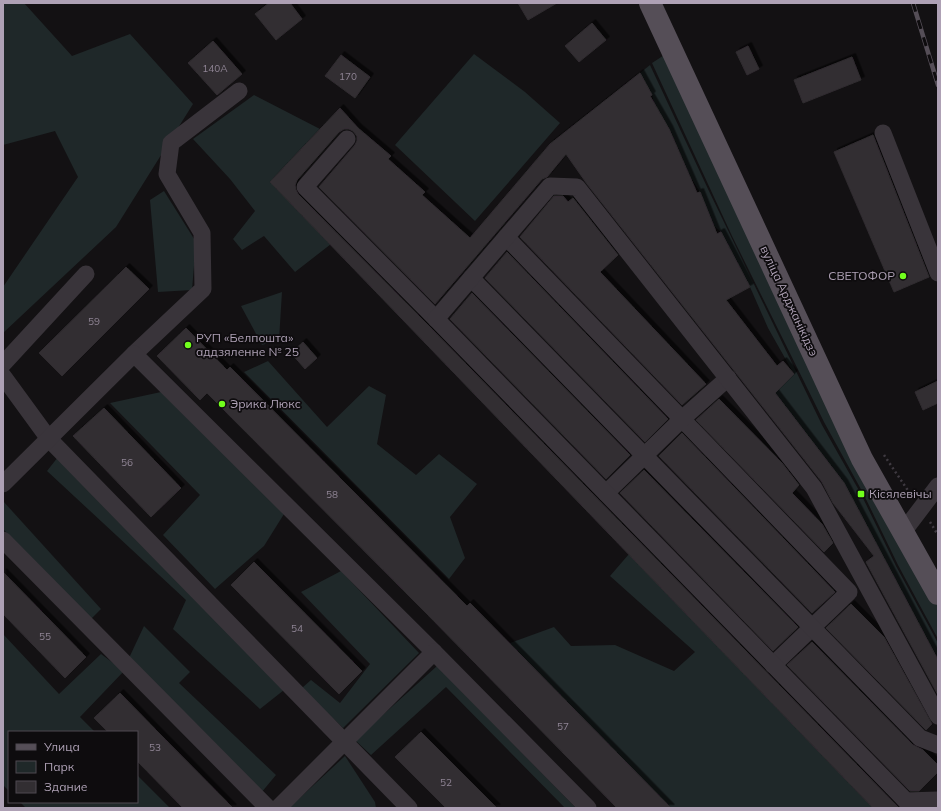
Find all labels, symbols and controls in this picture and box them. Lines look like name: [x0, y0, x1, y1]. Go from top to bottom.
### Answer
house number: 140А: [202, 62, 228, 75]
house number: 170: [339, 70, 357, 83]
street label: вуліца Арджанікідзэ: [757, 243, 822, 358]
place label: СВЕТОФОР: [828, 268, 895, 283]
marker: СВЕТОФОР: [898, 271, 908, 281]
house number: 59: [88, 315, 100, 328]
place label: РУП «Белпошта» аддзяленне № 25: [196, 330, 299, 359]
marker: РУП «Белпошта» аддзяленне № 25: [183, 340, 193, 350]
place label: Эрика Люкс: [230, 396, 301, 411]
marker: Эрика Люкс: [217, 399, 227, 409]
house number: 56: [121, 456, 133, 469]
place label: Кісялевічы: [869, 486, 932, 501]
house number: 58: [326, 488, 338, 501]
marker: Кісялевічы: [856, 489, 866, 499]
house number: 54: [291, 622, 303, 635]
house number: 55: [39, 630, 51, 643]
house number: 57: [557, 720, 569, 733]
legend: [8, 731, 138, 803]
text: Улица: [43, 739, 80, 754]
house number: 53: [149, 741, 161, 754]
text: Парк: [44, 759, 75, 774]
house number: 52: [440, 776, 452, 789]
text: Здание: [44, 779, 88, 794]

